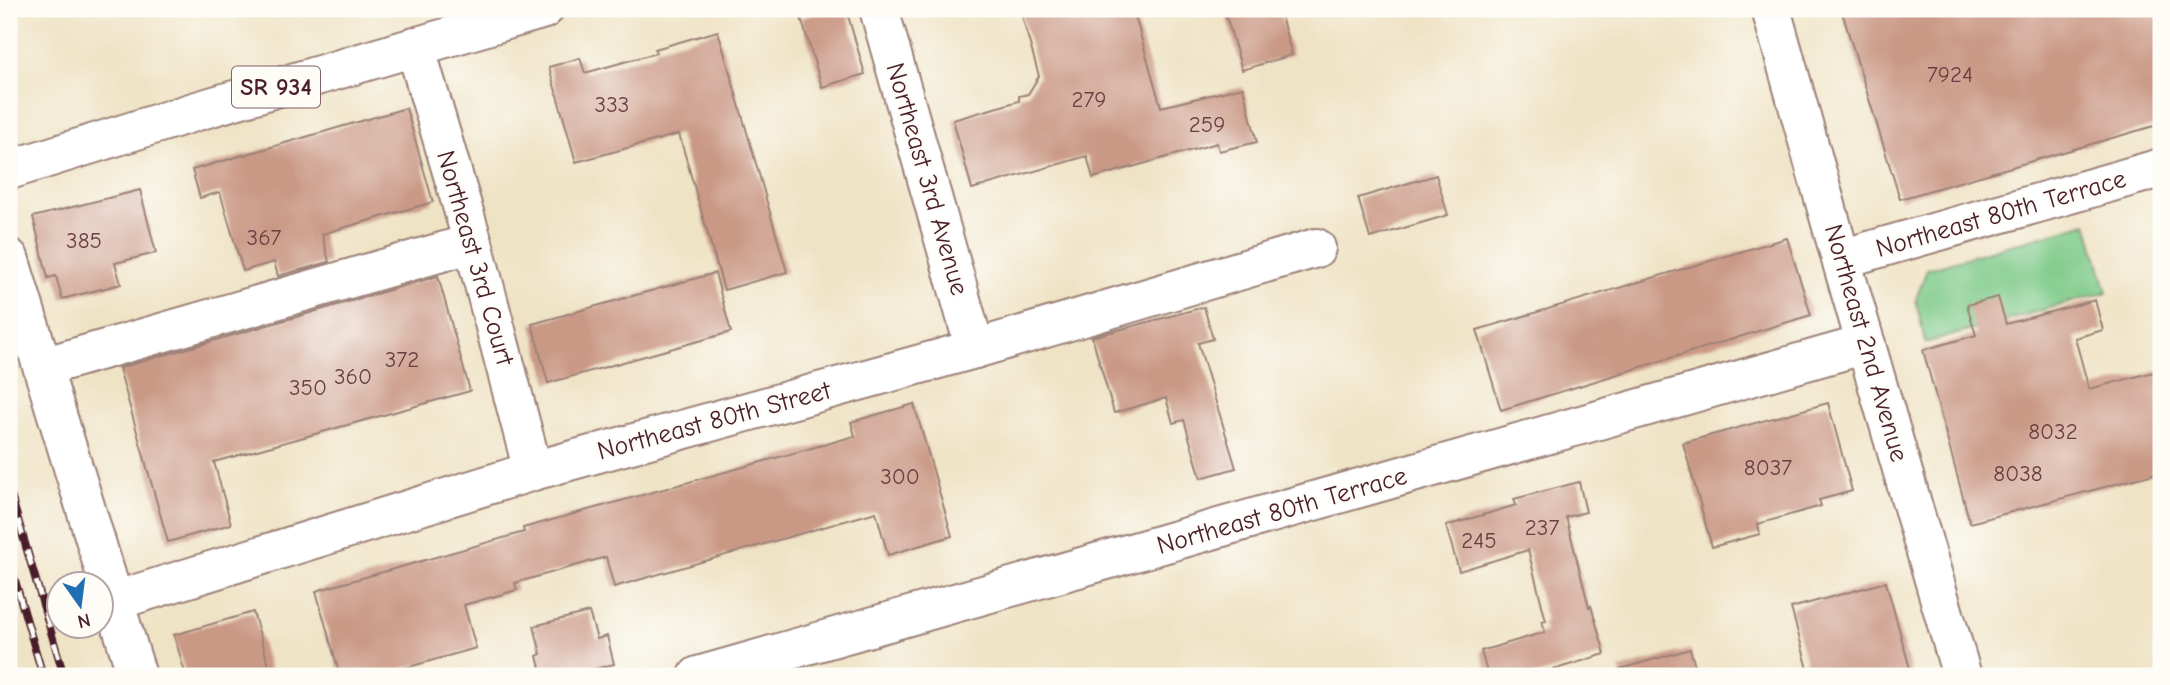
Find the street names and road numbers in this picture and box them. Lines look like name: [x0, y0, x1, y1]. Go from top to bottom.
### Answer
street label: Northeast 3rd Avenue: [879, 59, 975, 299]
road number: SR 934: [232, 66, 320, 108]
street label: Northeast 3rd Court: [430, 147, 520, 370]
street label: Northeast 80th Terrace: [1872, 164, 2130, 264]
street label: Northeast 2nd Avenue: [1818, 221, 1914, 465]
street label: Northeast 80th Street: [594, 375, 835, 467]
street label: Northeast 80th Terrace: [1153, 461, 1411, 561]

